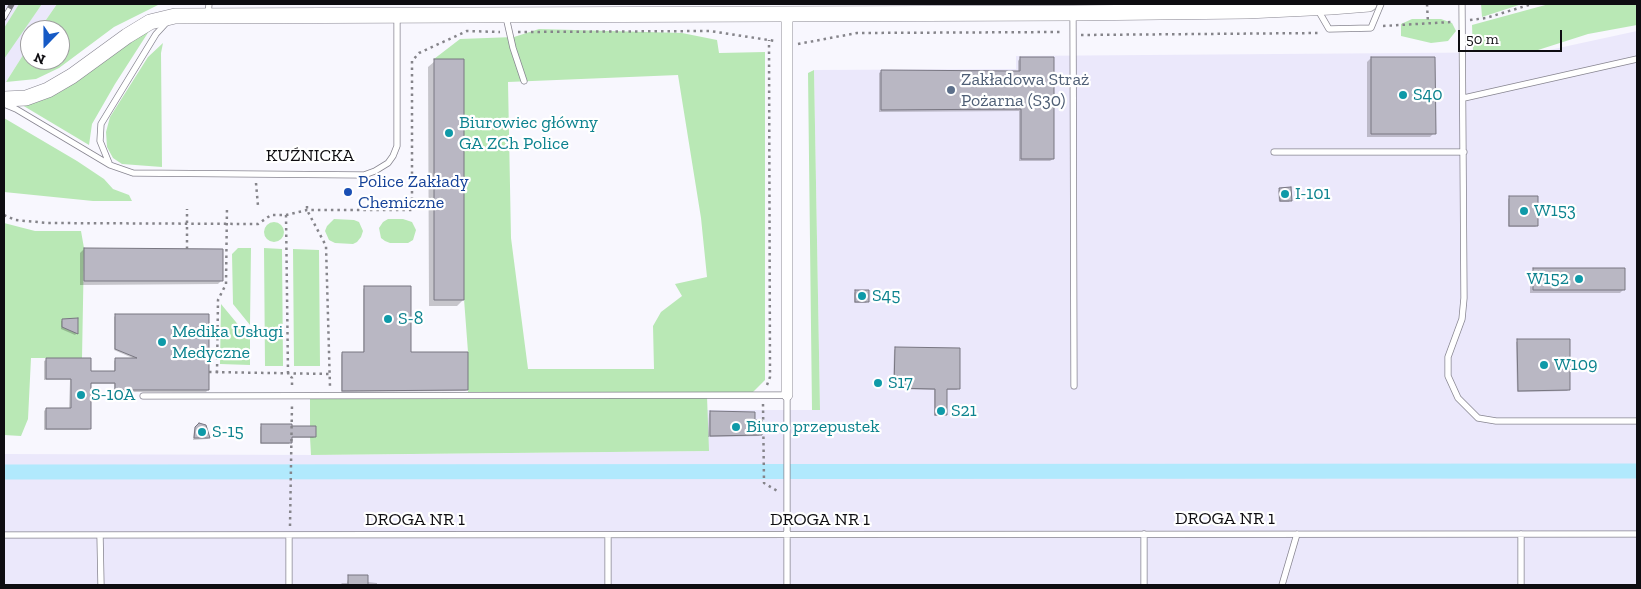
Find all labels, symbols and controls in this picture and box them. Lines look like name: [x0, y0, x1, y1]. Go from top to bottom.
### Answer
north arrow: [20, 20, 70, 70]
scale bar: [1461, 20, 1565, 52]
text: 50 m: [1466, 30, 1499, 48]
text: N: [31, 49, 48, 68]
place label: Zakładowa Straż Pożarna (S30): [961, 69, 1089, 112]
marker: Zakładowa Straż Pożarna (S30): [945, 84, 957, 96]
place label: S40: [1413, 84, 1443, 106]
marker: S40: [1397, 89, 1409, 101]
place label: Biurowiec główny GA ZCh Police: [459, 112, 598, 154]
marker: Biurowiec główny GA ZCh Police: [443, 127, 455, 139]
street label: KUŹNICKA: [266, 145, 354, 167]
place label: Police Zakłady Chemiczne: [358, 171, 469, 213]
place label: I-101: [1295, 183, 1330, 205]
marker: Police Zakłady Chemiczne: [342, 186, 354, 198]
marker: I-101: [1279, 188, 1291, 200]
place label: W153: [1534, 200, 1576, 222]
marker: W153: [1518, 205, 1530, 217]
place label: W152: [1527, 268, 1569, 290]
marker: W152: [1573, 273, 1585, 285]
place label: S45: [872, 285, 901, 307]
marker: S45: [856, 290, 868, 302]
place label: S-8: [398, 308, 424, 330]
marker: S-8: [382, 313, 394, 325]
place label: Medika Usługi Medyczne: [172, 321, 283, 364]
marker: Medika Usługi Medyczne: [156, 336, 168, 348]
place label: W109: [1554, 354, 1598, 376]
marker: W109: [1538, 359, 1550, 371]
place label: S17: [888, 372, 913, 394]
marker: S17: [872, 377, 884, 389]
place label: S-10A: [91, 384, 135, 406]
marker: S-10A: [75, 389, 87, 401]
place label: S21: [951, 400, 977, 422]
marker: S21: [935, 405, 947, 417]
place label: Biuro przepustek: [746, 416, 880, 438]
place label: S-15: [212, 421, 244, 443]
marker: Biuro przepustek: [730, 421, 742, 433]
marker: S-15: [196, 426, 208, 438]
street label: DROGA NR 1: [1175, 508, 1275, 530]
street label: DROGA NR 1: [365, 509, 465, 531]
street label: DROGA NR 1: [770, 509, 870, 531]

